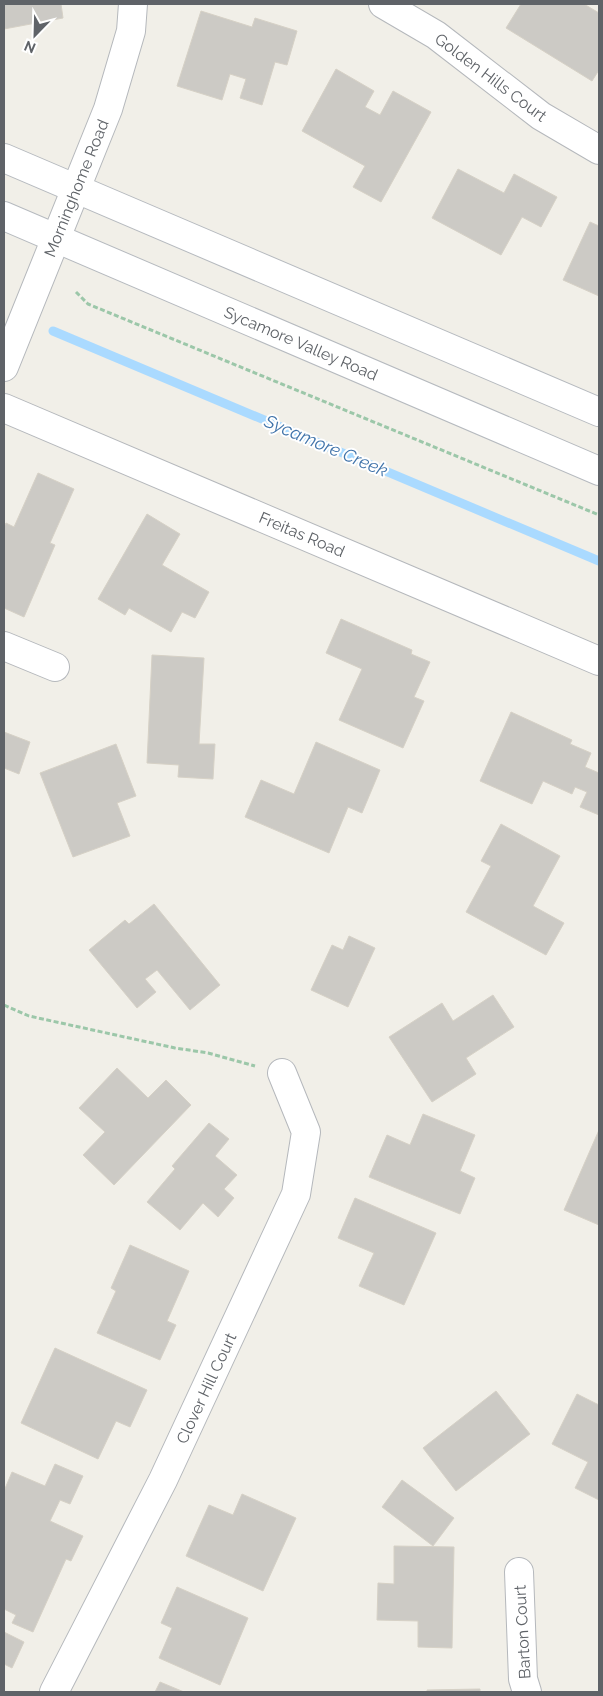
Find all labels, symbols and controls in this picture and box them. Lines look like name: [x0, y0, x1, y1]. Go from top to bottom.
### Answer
north arrow: [10, 10, 60, 60]
street label: Golden Hills Court: [431, 29, 551, 126]
text: N: [22, 38, 38, 56]
street label: Morninghome Road: [40, 117, 113, 260]
street label: Sycamore Valley Road: [221, 302, 381, 384]
water label: Sycamore Creek: [260, 410, 391, 481]
street label: Freitas Road: [256, 508, 348, 561]
street label: Clover Hill Court: [172, 1329, 241, 1447]
street label: Barton Court: [511, 1584, 534, 1679]

